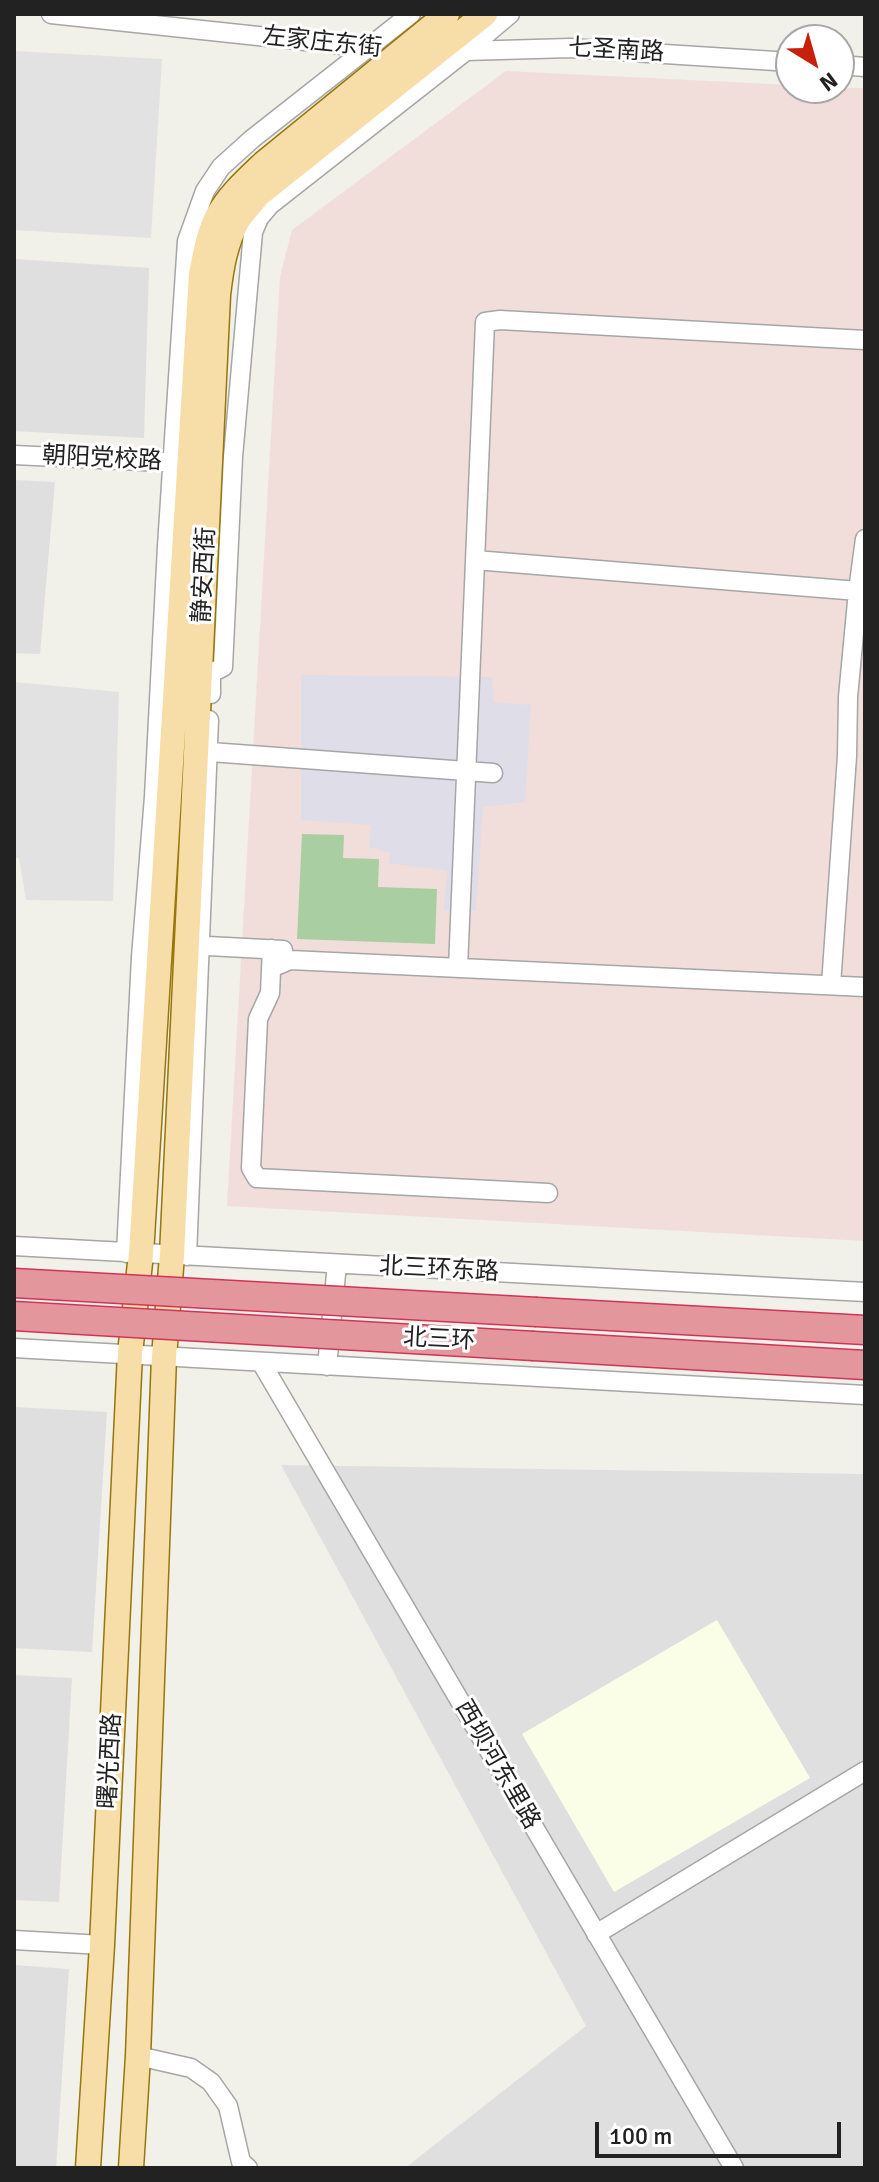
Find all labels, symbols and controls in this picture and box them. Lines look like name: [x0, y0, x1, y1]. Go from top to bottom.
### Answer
street label: 左家庄东街: [261, 22, 383, 64]
north arrow: [775, 24, 855, 104]
street label: 七圣南路: [567, 34, 665, 68]
text: N: [814, 67, 843, 97]
street label: 朝阳党校路: [41, 441, 163, 477]
street label: 静安西街: [188, 526, 222, 624]
street label: 北三环东路: [378, 1252, 500, 1288]
street label: 北三环: [402, 1324, 476, 1356]
street label: 西坝河东里路: [449, 1695, 545, 1835]
street label: 曙光西路: [94, 1712, 128, 1810]
scale bar: [599, 2106, 845, 2156]
text: 100 m: [609, 2121, 672, 2151]

